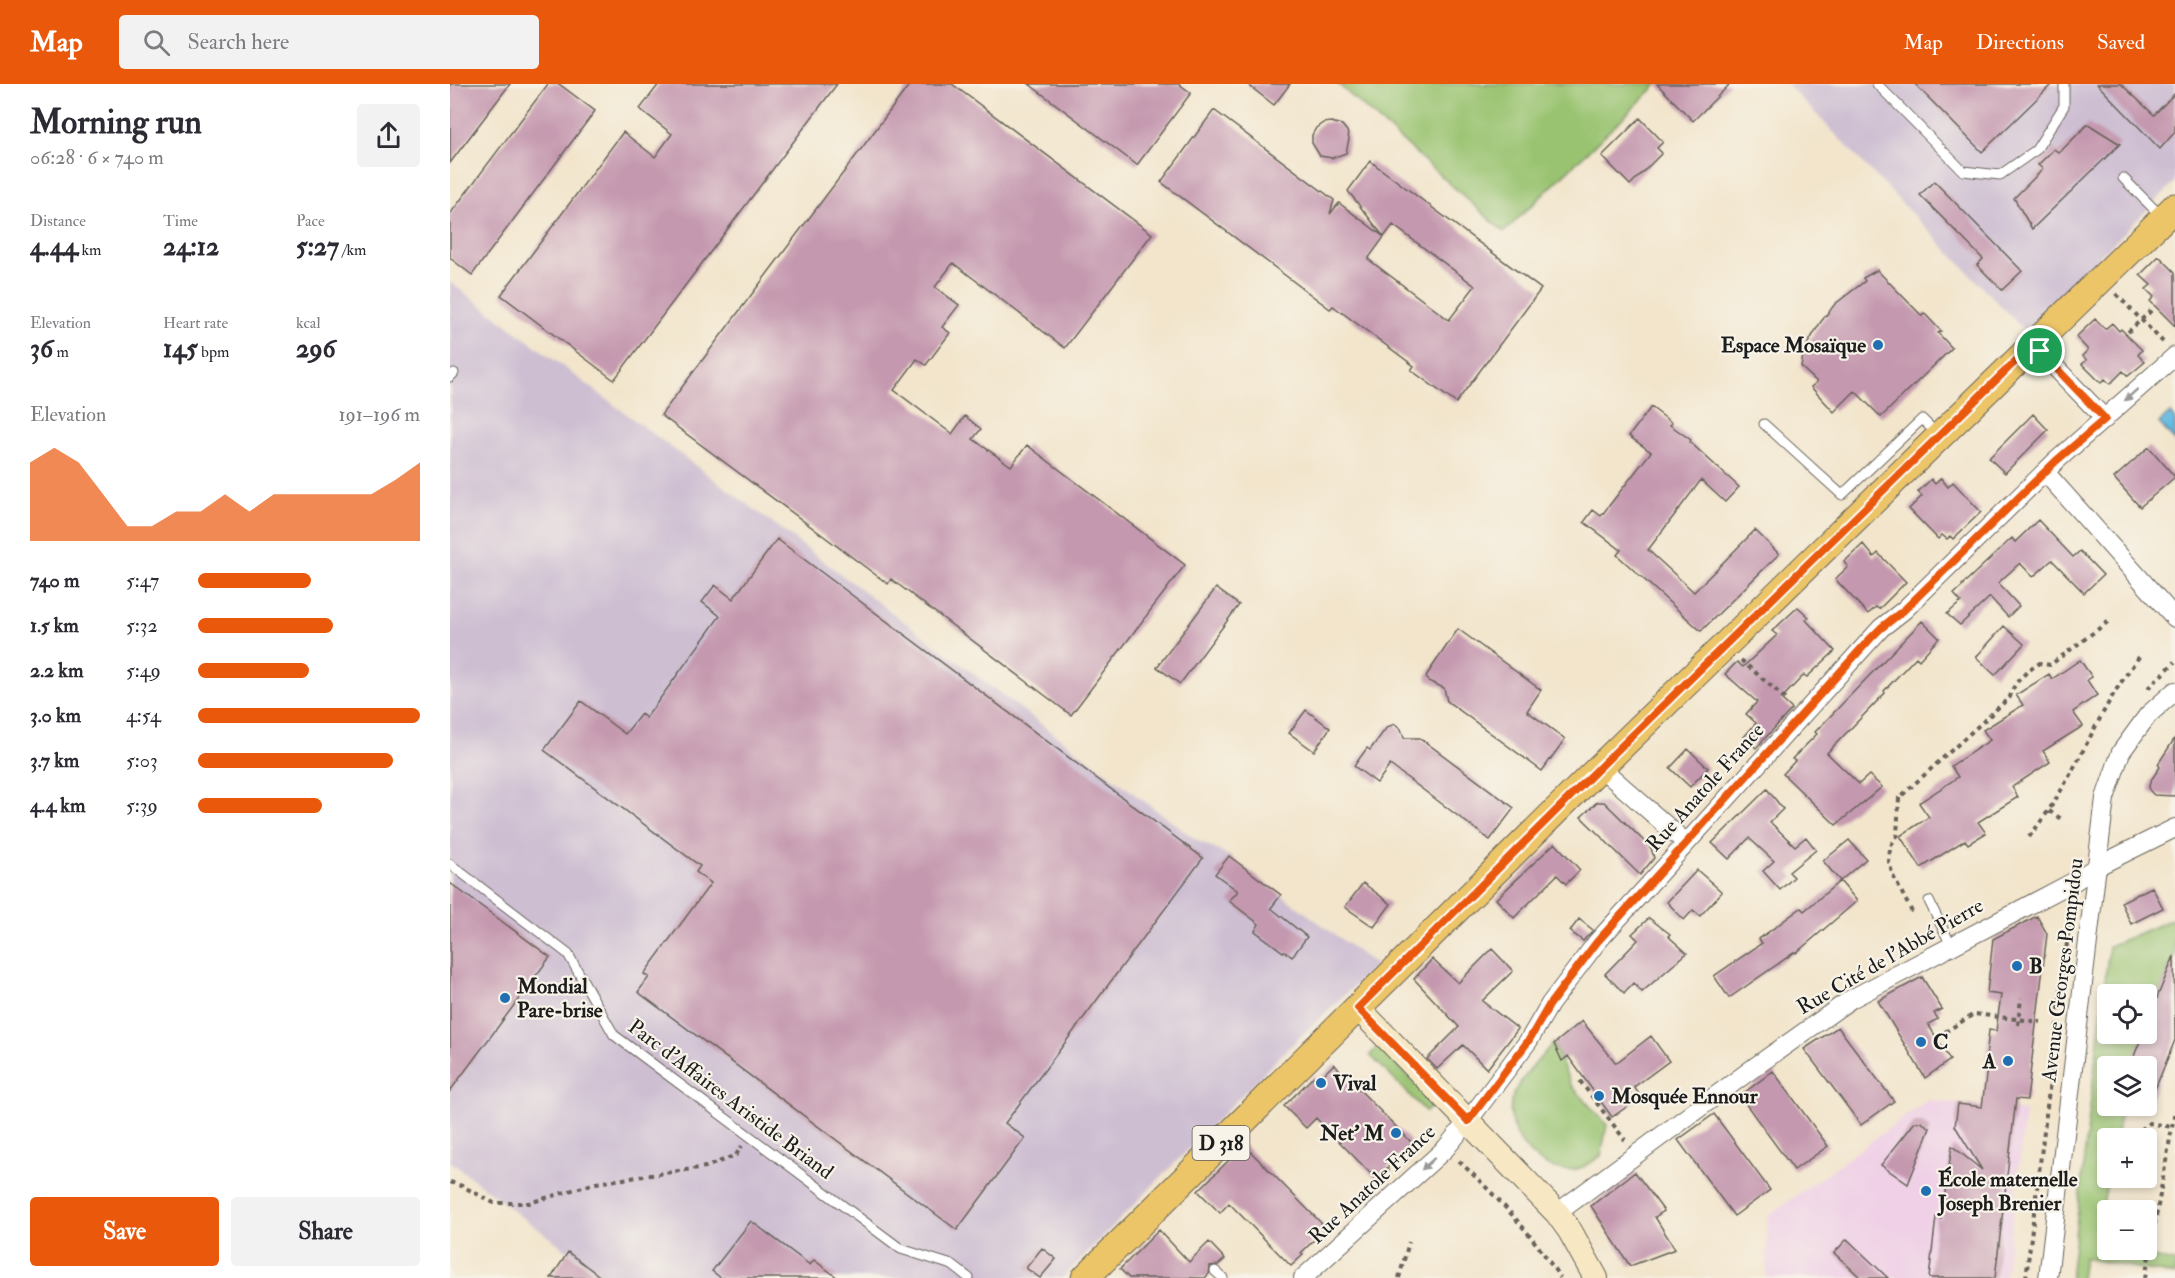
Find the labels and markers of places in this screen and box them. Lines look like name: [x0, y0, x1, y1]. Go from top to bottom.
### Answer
pin: [2014, 325, 2065, 376]
place label: Espace Mosaïque: [1721, 332, 1866, 359]
marker: Espace Mosaïque: [1871, 338, 1885, 352]
place label: B: [2029, 953, 2043, 980]
marker: B: [2010, 959, 2024, 973]
place label: Mondial Pare-brise: [516, 973, 603, 1024]
marker: Mondial Pare-brise: [498, 991, 512, 1005]
place label: C: [1933, 1029, 1948, 1056]
marker: C: [1914, 1035, 1928, 1049]
place label: A: [1982, 1048, 1997, 1075]
marker: A: [2001, 1054, 2015, 1068]
place label: Vival: [1332, 1070, 1377, 1097]
marker: Vival: [1314, 1076, 1328, 1090]
place label: Mosquée Ennour: [1610, 1083, 1759, 1110]
marker: Mosquée Ennour: [1592, 1089, 1606, 1103]
place label: Net' M: [1319, 1120, 1384, 1147]
marker: Net' M: [1389, 1126, 1403, 1140]
place label: École maternelle Joseph Brenier: [1937, 1166, 2078, 1217]
marker: École maternelle Joseph Brenier: [1919, 1184, 1933, 1198]

